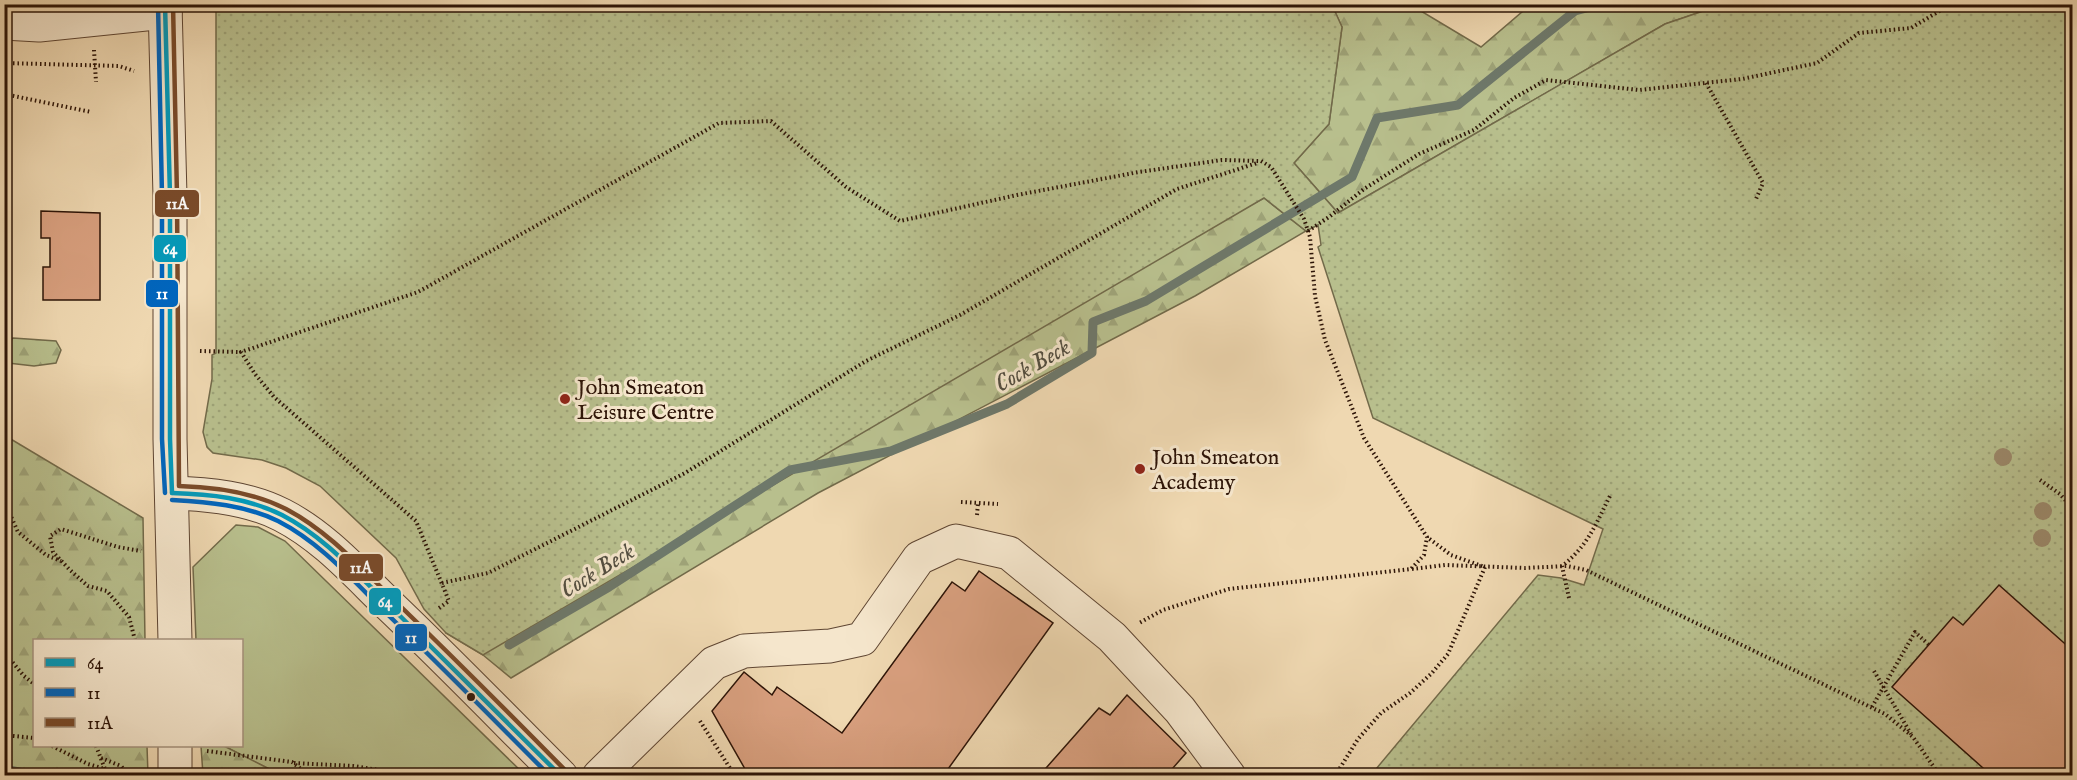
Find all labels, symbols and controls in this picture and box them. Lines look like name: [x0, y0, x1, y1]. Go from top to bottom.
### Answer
line badge: 11A: [154, 189, 200, 218]
text: 11A: [166, 195, 190, 215]
line badge: 64: [153, 234, 187, 263]
text: 64: [163, 240, 178, 260]
line badge: 11: [145, 279, 179, 308]
text: 11: [156, 285, 168, 305]
water label: Cock Beck: [989, 332, 1077, 400]
place label: John Smeaton Leisure Centre: [574, 374, 714, 427]
marker: John Smeaton Leisure Centre: [558, 392, 572, 406]
place label: John Smeaton Academy: [1149, 444, 1279, 497]
marker: John Smeaton Academy: [1133, 462, 1147, 476]
water label: Cock Beck: [555, 536, 641, 606]
line badge: 11A: [338, 553, 384, 582]
text: 11A: [350, 559, 374, 579]
line badge: 64: [368, 587, 402, 616]
text: 64: [378, 593, 393, 613]
line badge: 11: [394, 623, 428, 652]
text: 11: [405, 629, 417, 649]
legend: [33, 639, 243, 747]
text: 64: [87, 653, 104, 676]
text: 11: [87, 683, 100, 706]
unlabelled marker: [465, 691, 477, 703]
text: 11A: [87, 713, 113, 736]

